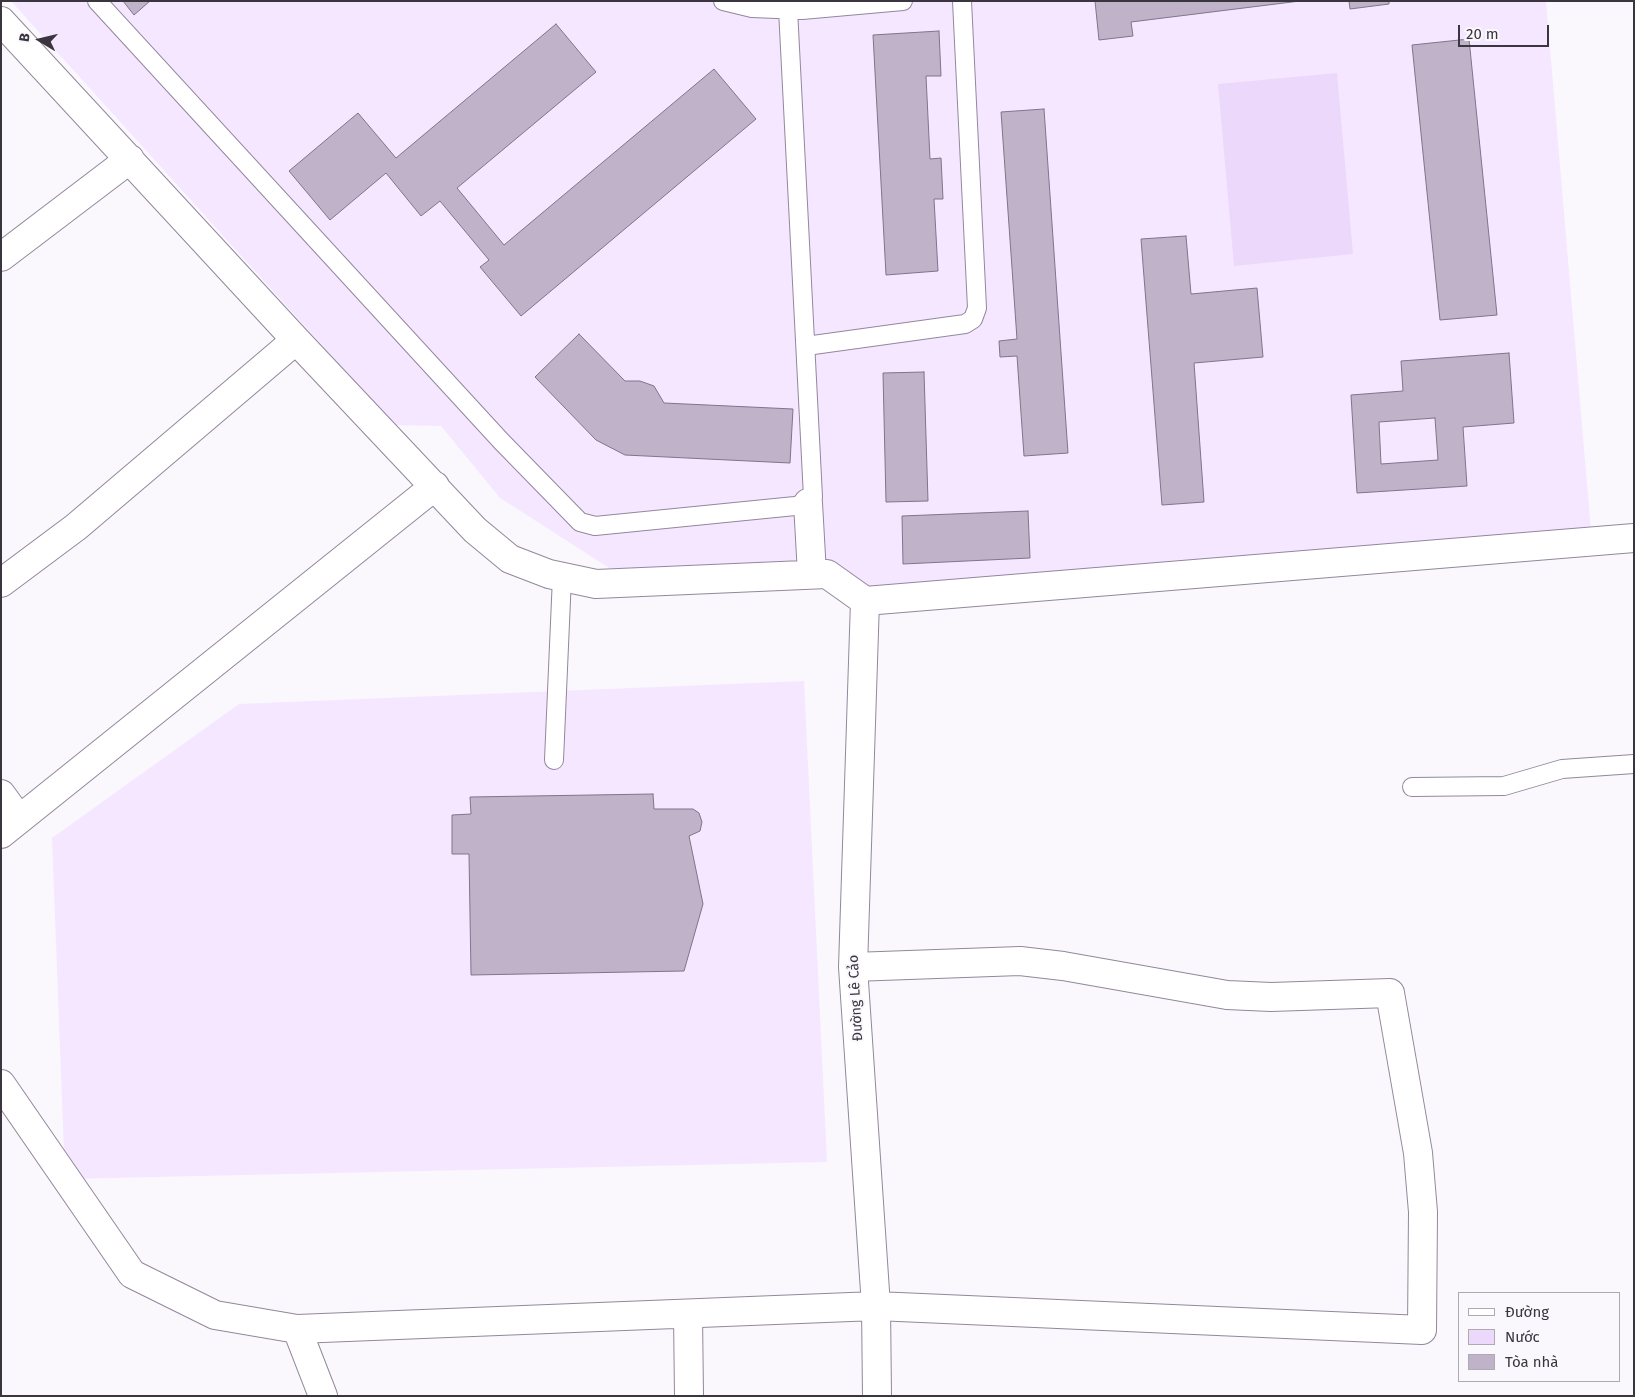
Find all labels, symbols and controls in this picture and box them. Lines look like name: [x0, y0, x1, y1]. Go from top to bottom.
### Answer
north arrow: [15, 15, 65, 65]
scale bar: [1460, 15, 1551, 47]
text: 20 m: [1466, 25, 1499, 43]
text: B: [16, 32, 34, 43]
street label: Đường Lê Cảo: [845, 954, 867, 1042]
legend: [1458, 1292, 1620, 1382]
text: Đường: [1505, 1303, 1549, 1321]
text: Nước: [1505, 1328, 1540, 1346]
text: Tòa nhà: [1505, 1353, 1558, 1371]

